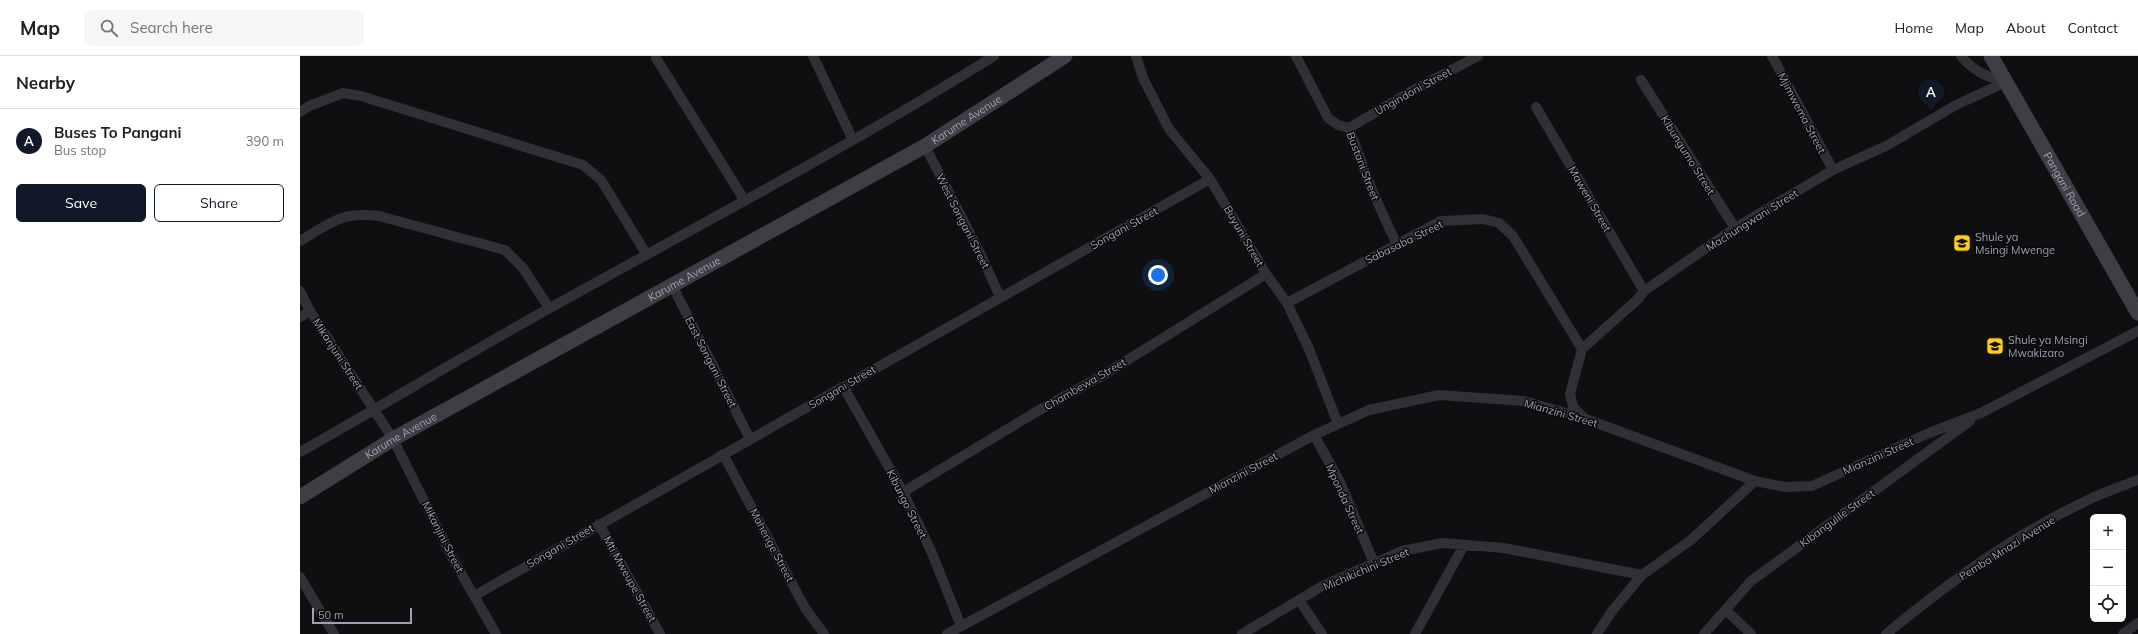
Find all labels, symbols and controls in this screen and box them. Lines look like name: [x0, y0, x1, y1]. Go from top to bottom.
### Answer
search box: [84, 10, 364, 46]
text: Map: [20, 16, 60, 40]
icon: search: [98, 17, 120, 39]
text: Search here: [130, 18, 213, 37]
text: Home: [1894, 19, 1933, 37]
text: Map: [1955, 19, 1984, 37]
text: About: [2006, 19, 2046, 37]
text: Contact: [2068, 19, 2118, 37]
street label: Ungindoni Street: [1372, 64, 1454, 118]
street label: Mjimwema Street: [1775, 70, 1829, 156]
text: Nearby: [16, 72, 75, 93]
pin: A: [1918, 79, 1944, 112]
street label: Karume Avenue: [928, 92, 1004, 147]
street label: Kibungumo Street: [1658, 113, 1718, 198]
text: Buses To Pangani: [54, 123, 181, 142]
street label: Bustani Street: [1344, 130, 1382, 202]
text: A: [24, 133, 34, 149]
text: 390 m: [246, 133, 284, 149]
text: Bus stop: [54, 142, 106, 158]
street label: Pangani Road: [2040, 150, 2088, 219]
street label: Maweni Street: [1565, 164, 1615, 235]
street label: West Songani Street: [933, 171, 993, 271]
button: Save: [16, 184, 146, 222]
button: Share: [154, 184, 284, 222]
street label: Machungwani Street: [1703, 186, 1801, 254]
street label: Buyuni Street: [1221, 203, 1267, 269]
street label: Songani Street: [1088, 204, 1160, 252]
street label: Sabasaba Street: [1363, 217, 1445, 267]
place label: Shule ya Msingi Mwenge: [1975, 230, 2055, 257]
school or university icon: Shule ya Msingi Mwenge: [1952, 233, 1972, 253]
street label: Karume Avenue: [645, 253, 723, 304]
your location: [1148, 265, 1168, 285]
street label: East Songani Street: [682, 314, 740, 410]
street label: Mikanjuni Street: [310, 316, 366, 392]
place label: Shule ya Msingi Mwakizaro: [2008, 333, 2088, 360]
school or university icon: Shule ya Msingi Mwakizaro: [1985, 336, 2005, 356]
street label: Chambewa Street: [1042, 355, 1128, 413]
street label: Songani Street: [806, 362, 878, 412]
street label: Mianzini Street: [1523, 396, 1599, 430]
street label: Karume Avenue: [362, 409, 439, 462]
street label: Mianzini Street: [1841, 434, 1916, 478]
street label: Mianzini Street: [1206, 449, 1280, 497]
street label: Mponda Street: [1323, 462, 1367, 536]
street label: Kibungo Street: [884, 467, 930, 541]
street label: Kibangulile Street: [1797, 486, 1877, 550]
street label: Mikanjini Street: [419, 499, 467, 575]
street label: Mahenge Street: [747, 506, 797, 584]
street label: Pemba Mnazi Avenue: [1956, 513, 2058, 583]
map controls: [2090, 514, 2126, 622]
button: +: [2090, 514, 2126, 550]
street label: Songani Street: [524, 521, 596, 571]
street label: Mti Mweupe Street: [601, 534, 659, 624]
street label: Michikichini Street: [1321, 545, 1411, 593]
button: −: [2090, 550, 2126, 586]
button: locate: [2090, 586, 2126, 622]
scale bar: [312, 606, 412, 625]
text: 50 m: [318, 608, 344, 622]

